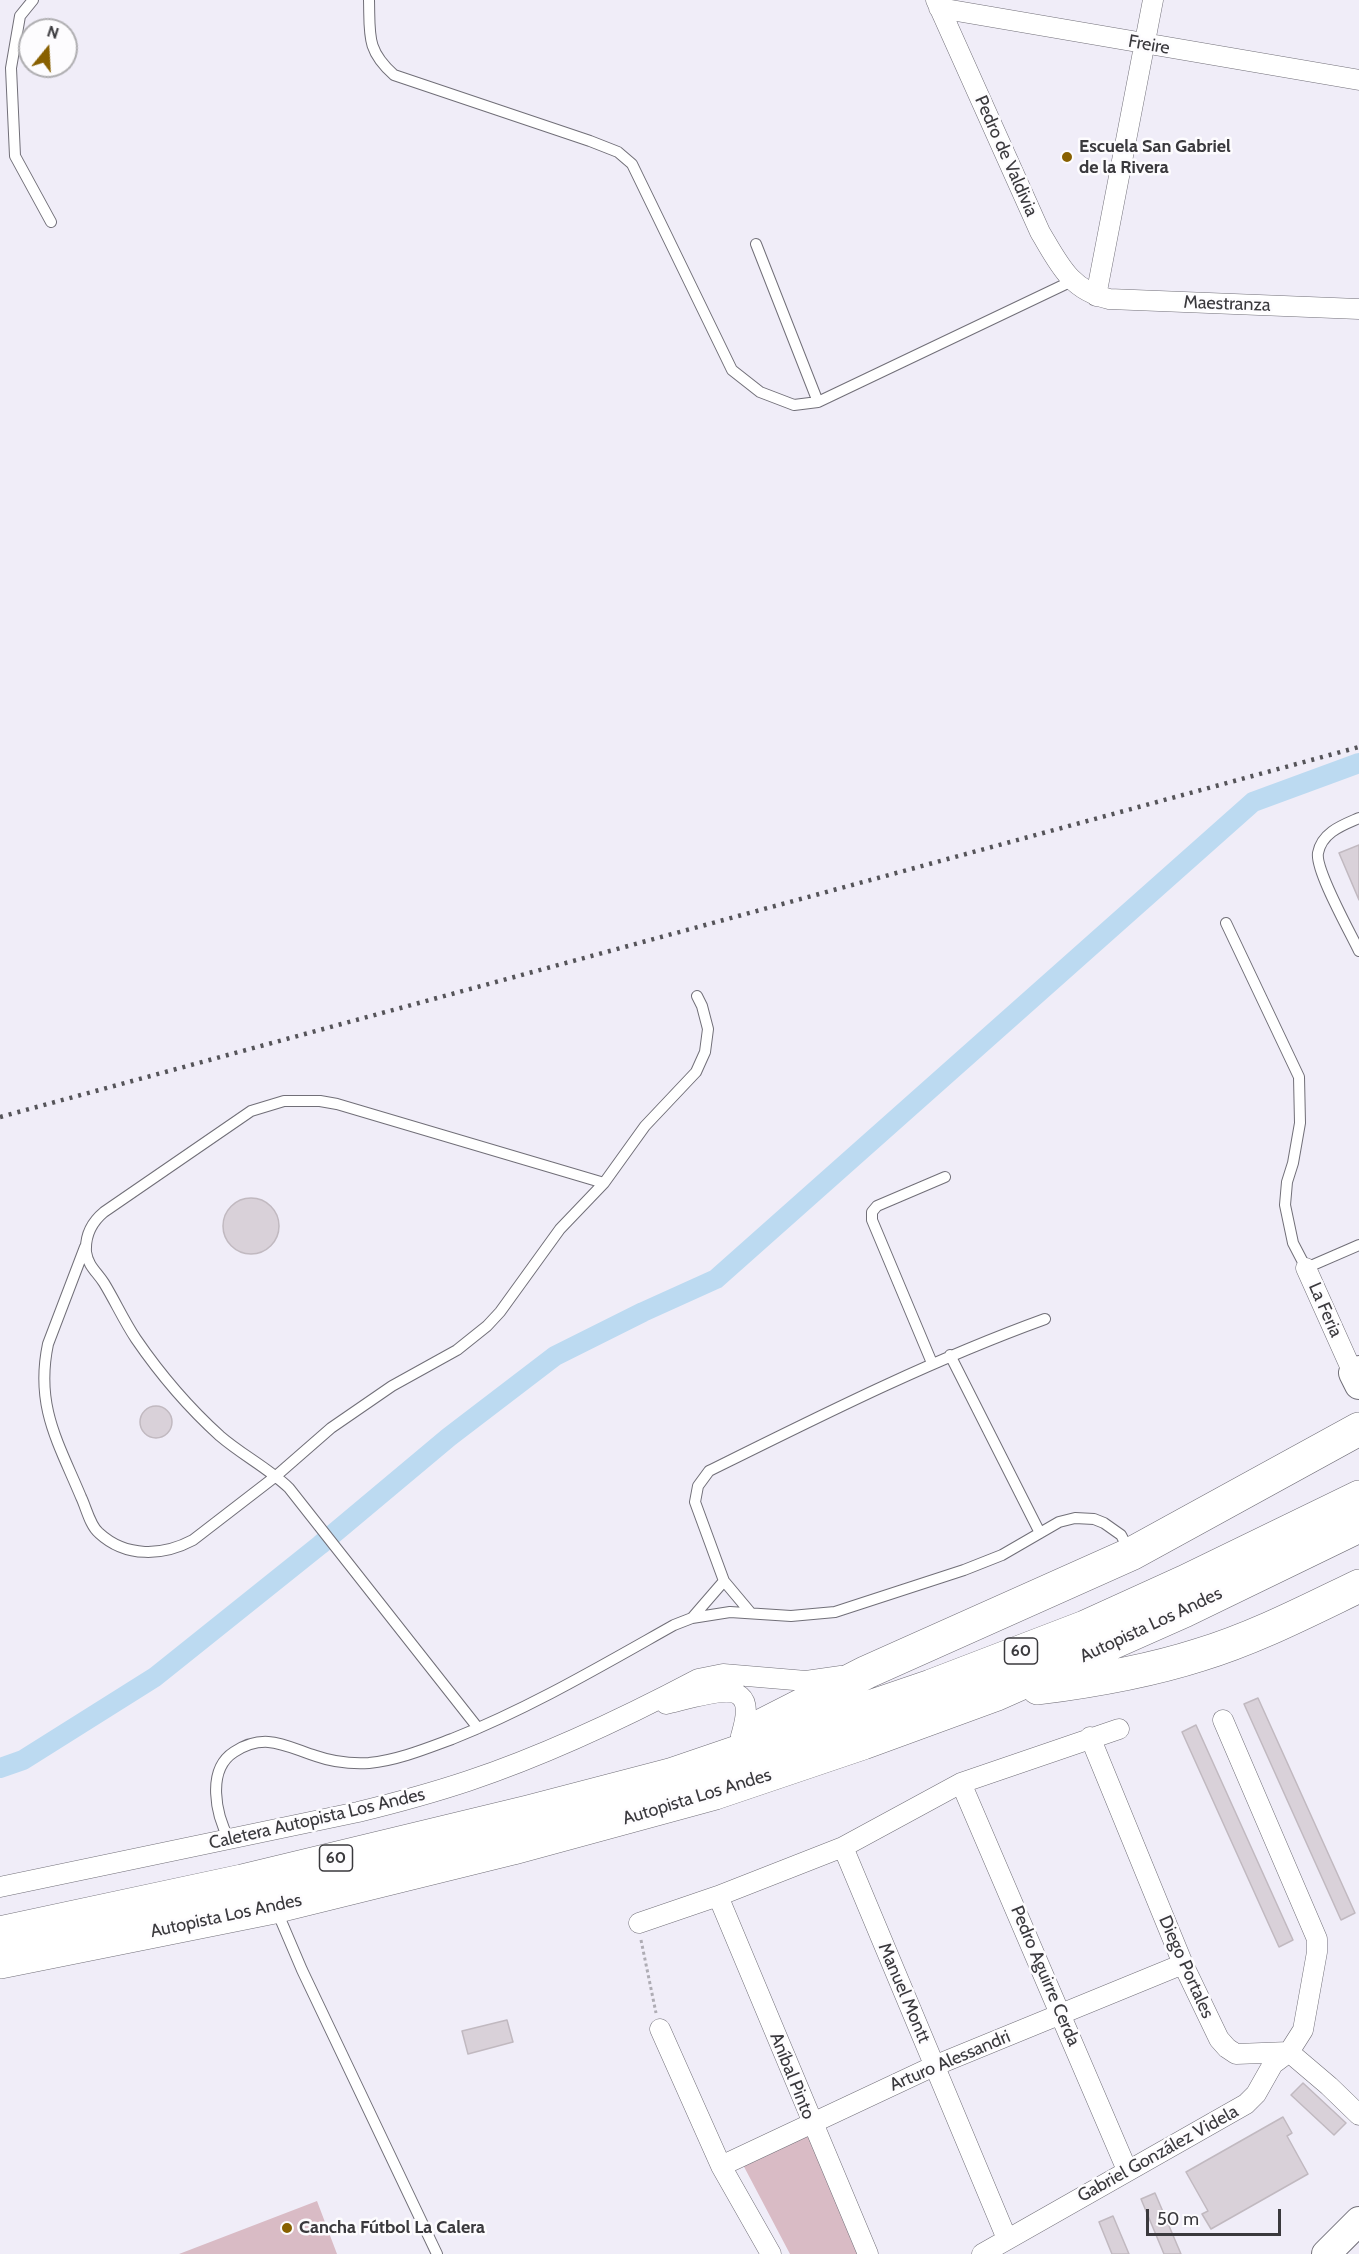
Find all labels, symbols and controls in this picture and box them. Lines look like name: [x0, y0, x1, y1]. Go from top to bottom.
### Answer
north arrow: [18, 18, 78, 78]
text: N: [45, 22, 61, 43]
street label: Freire: [1127, 31, 1171, 59]
street label: Pedro de Valdivia: [970, 92, 1042, 220]
place label: Escuela San Gabriel de la Rivera: [1079, 136, 1231, 178]
marker: Escuela San Gabriel de la Rivera: [1060, 150, 1074, 164]
street label: Maestranza: [1183, 292, 1271, 316]
street label: La Feria: [1303, 1279, 1347, 1341]
street label: Autopista Los Andes: [1077, 1583, 1225, 1667]
road number: 60: [1004, 1638, 1038, 1664]
street label: Autopista Los Andes: [620, 1764, 774, 1830]
street label: Caletera Autopista Los Andes: [207, 1784, 427, 1854]
road number: 60: [320, 1845, 352, 1871]
street label: Autopista Los Andes: [148, 1889, 304, 1943]
street label: Pedro Aguirre Cerda: [1006, 1903, 1084, 2049]
street label: Diego Portales: [1154, 1912, 1218, 2022]
street label: Manuel Montt: [873, 1940, 935, 2046]
street label: Arturo Alessandri: [886, 2026, 1014, 2096]
street label: Aníbal Pinto: [765, 2029, 819, 2123]
street label: Gabriel González Videla: [1074, 2101, 1242, 2207]
scale bar: [1149, 2197, 1284, 2235]
text: 50 m: [1157, 2208, 1199, 2230]
place label: Cancha Fútbol La Calera: [299, 2217, 485, 2239]
marker: Cancha Fútbol La Calera: [280, 2221, 294, 2235]

